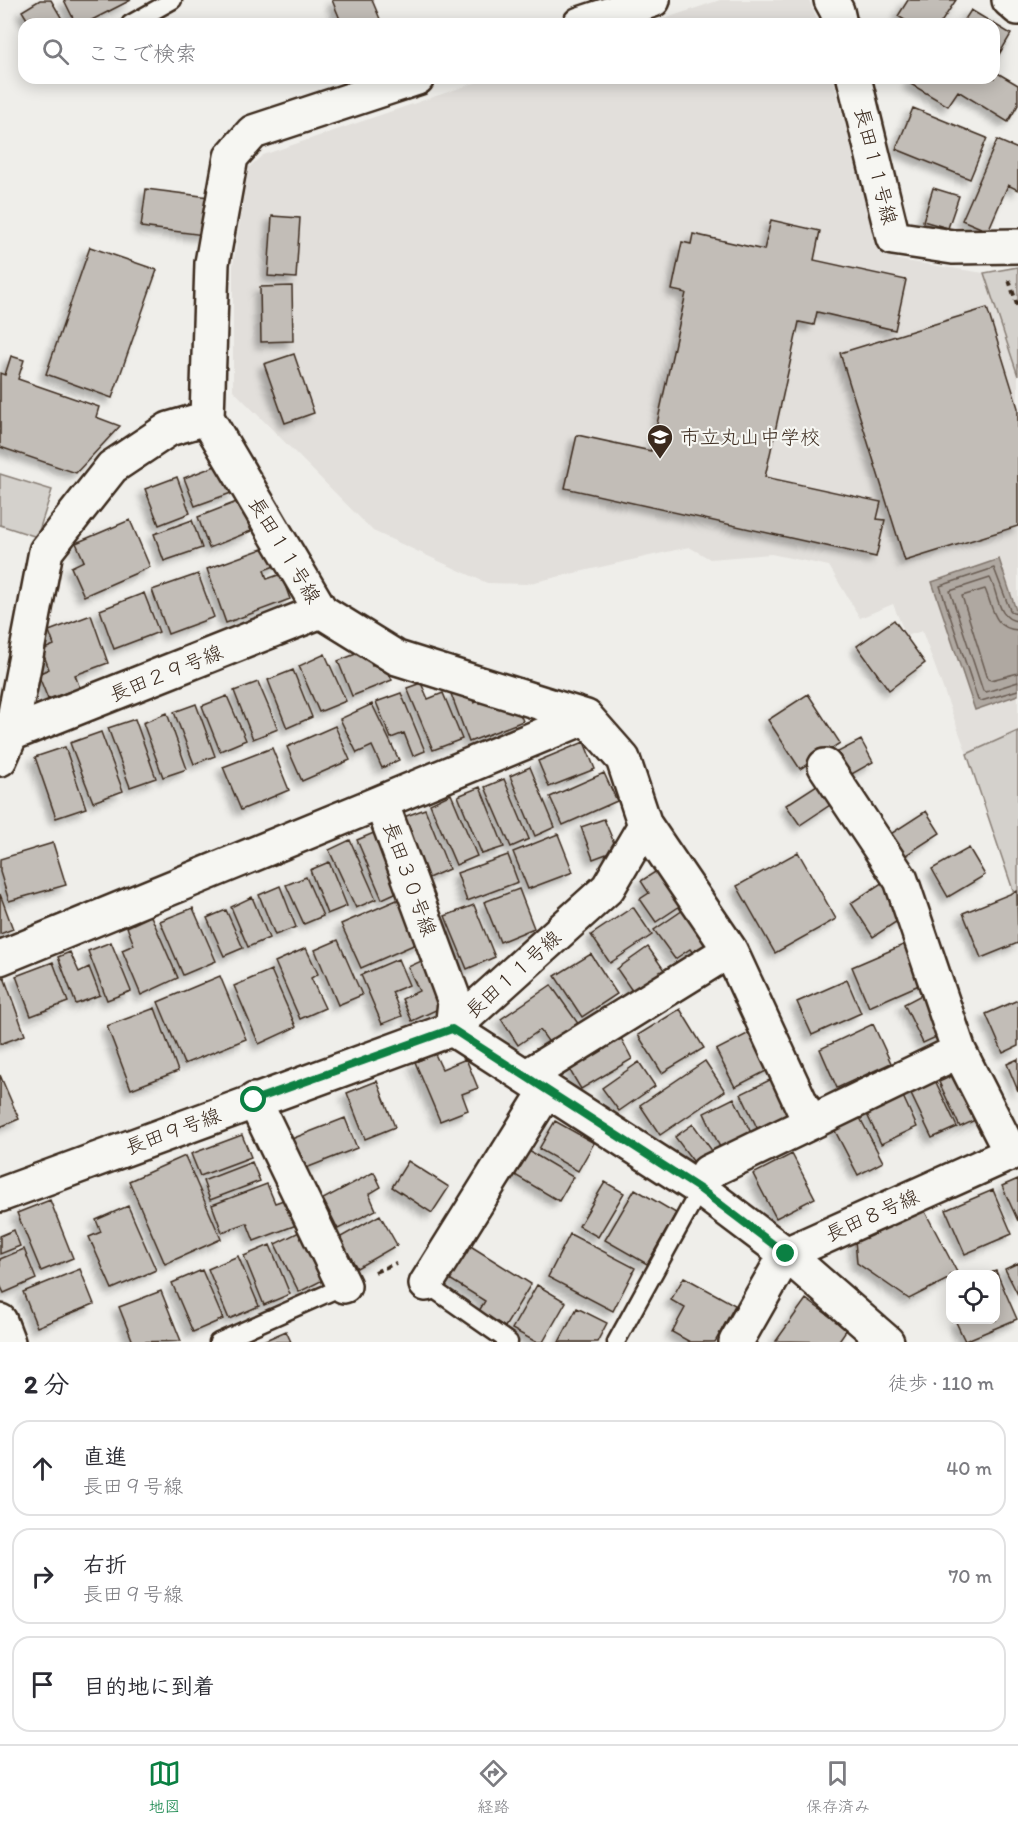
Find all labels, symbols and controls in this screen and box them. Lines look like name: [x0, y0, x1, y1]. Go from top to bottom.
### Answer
search box: [18, 18, 1000, 84]
icon: search: [39, 35, 72, 68]
text: ここで検索: [87, 40, 197, 67]
street label: 長田１１号線: [850, 105, 902, 227]
school or university icon: 市立丸山中学校: [645, 422, 675, 460]
place label: 市立丸山中学校: [680, 425, 820, 449]
street label: 長田１１号線: [244, 492, 326, 608]
street label: 長田２９号線: [106, 639, 226, 707]
street label: 長田３０号線: [378, 819, 442, 939]
street label: 長田１１号線: [460, 925, 566, 1023]
route start: [240, 1086, 266, 1112]
street label: 長田９号線: [122, 1103, 224, 1159]
street label: 長田８号線: [821, 1184, 923, 1246]
route end: [772, 1240, 798, 1266]
map controls: [946, 1270, 1000, 1324]
button: locate: [946, 1270, 1000, 1324]
text: 2 分: [24, 1368, 70, 1400]
text: 徒歩 · 110 m: [888, 1371, 994, 1395]
text: 直進: [83, 1443, 127, 1470]
icon: ahead: [26, 1452, 59, 1485]
text: 40 m: [946, 1456, 992, 1480]
text: 長田９号線: [83, 1474, 183, 1498]
text: 右折: [83, 1551, 127, 1578]
icon: right: [26, 1560, 59, 1593]
text: 70 m: [948, 1564, 992, 1588]
text: 長田９号線: [83, 1582, 183, 1606]
icon: arrive: [26, 1668, 59, 1701]
text: 目的地に到着: [83, 1673, 215, 1700]
tab: 地図: [148, 1757, 181, 1817]
tab: 経路: [477, 1757, 510, 1817]
tab: 保存済み: [806, 1757, 870, 1817]

